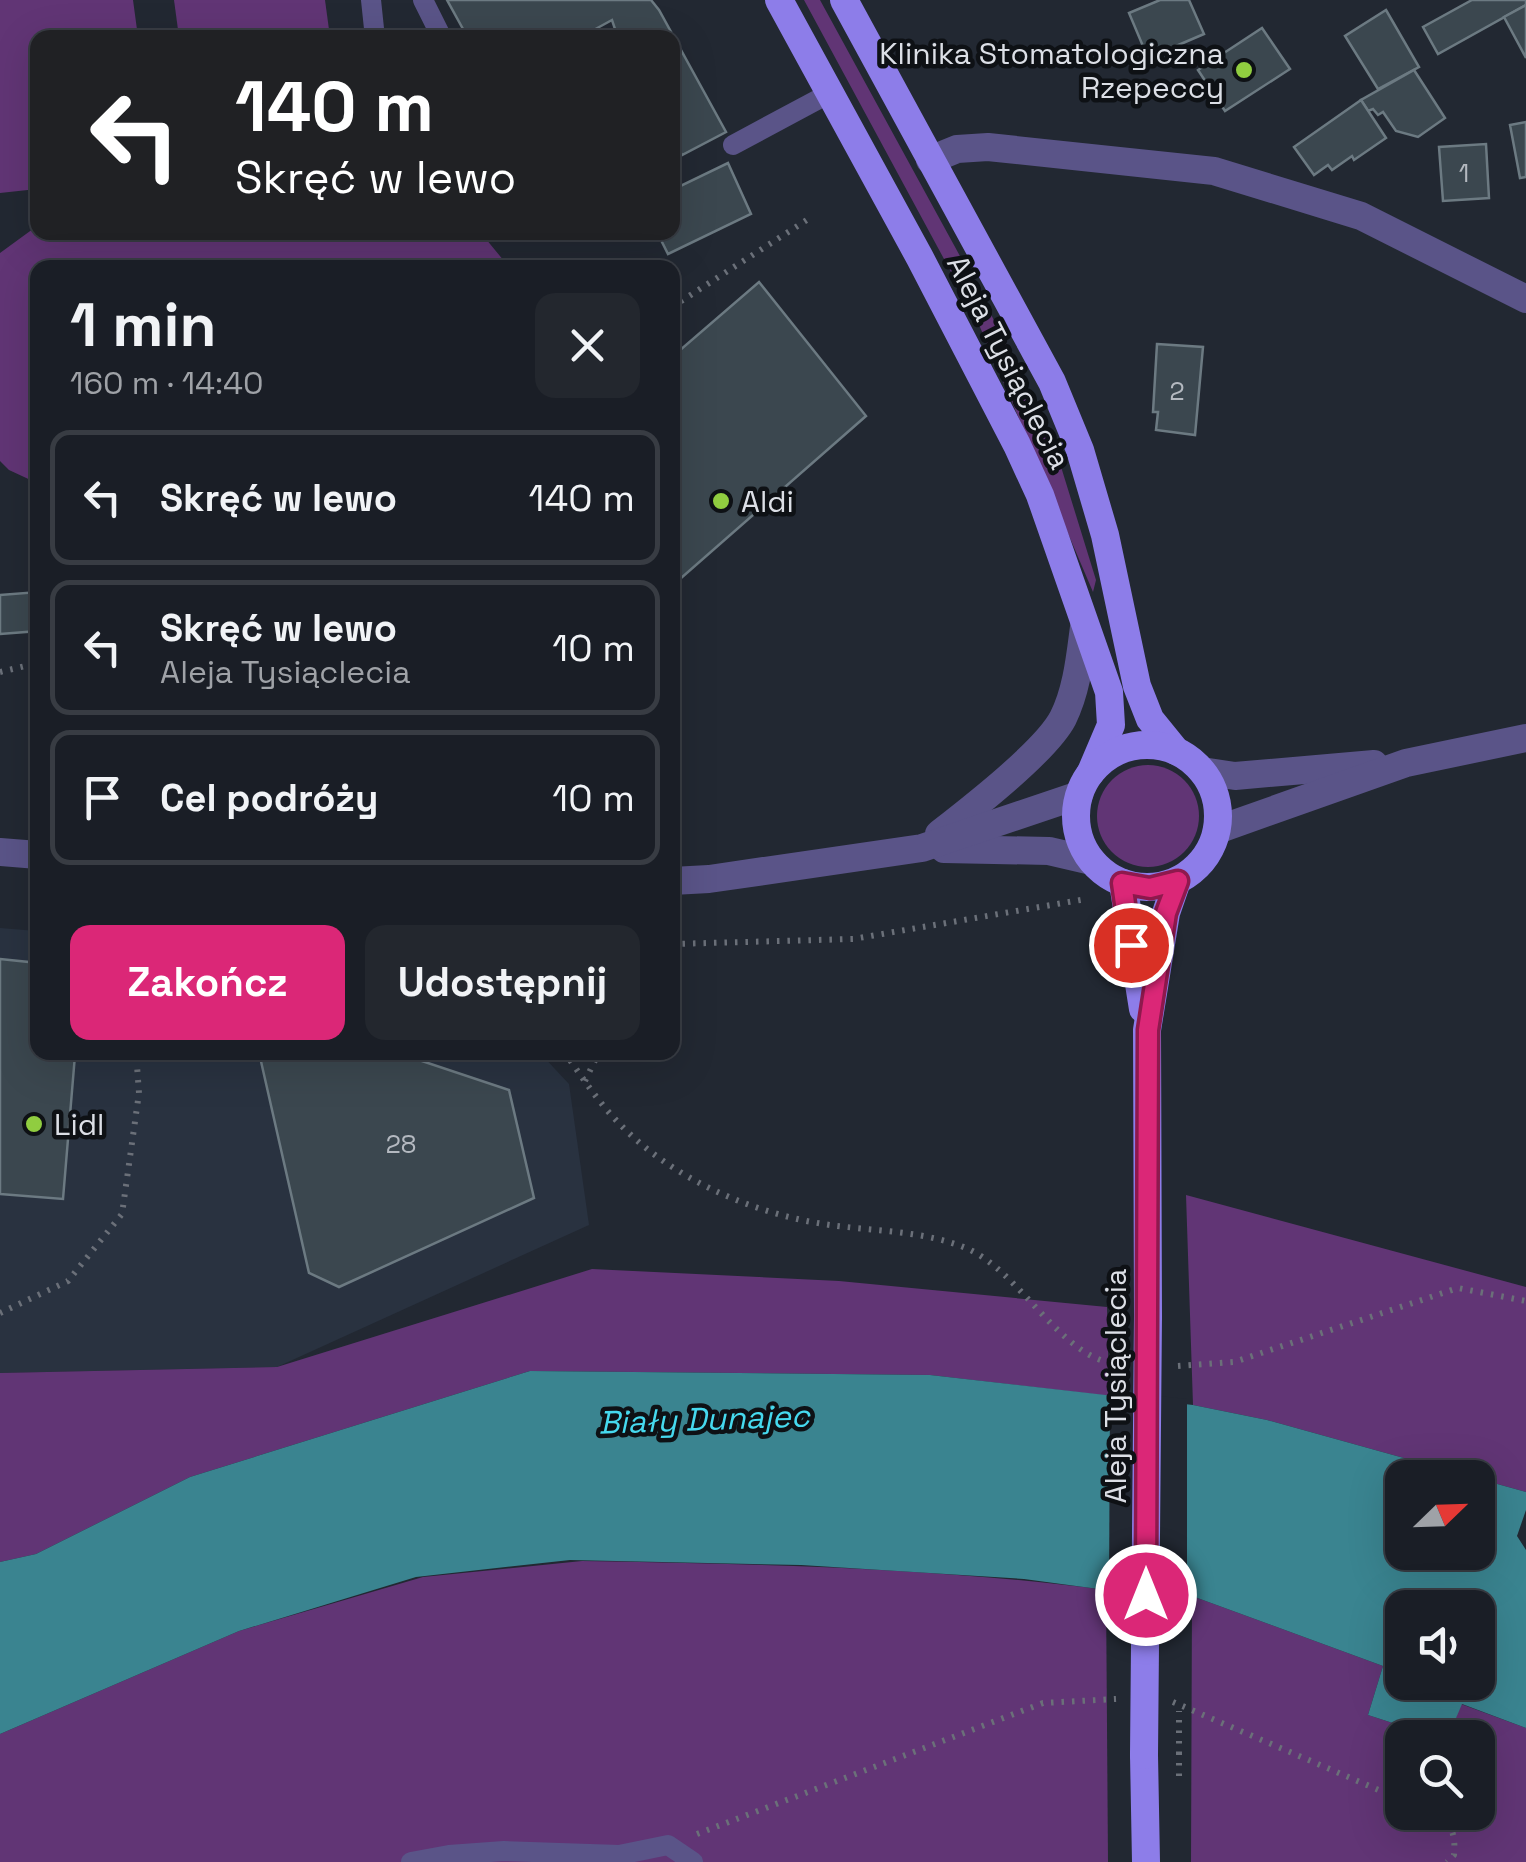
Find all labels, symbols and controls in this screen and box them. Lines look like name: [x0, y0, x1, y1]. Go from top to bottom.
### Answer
place label: Klinika Stomatologiczna Rzepeccy: [879, 34, 1224, 107]
marker: Klinika Stomatologiczna Rzepeccy: [1233, 59, 1255, 81]
text: 140 m: [235, 62, 434, 151]
icon: left: [70, 70, 200, 200]
text: Skręć w lewo: [235, 149, 516, 206]
house number: 1: [1459, 157, 1469, 189]
street label: Aleja Tysiąclecia: [938, 248, 1080, 476]
text: 1 min: [70, 287, 217, 364]
button: close: [535, 293, 640, 398]
text: 160 m · 14:40: [70, 363, 264, 403]
house number: 2: [1169, 375, 1185, 407]
icon: left: [75, 470, 130, 525]
text: Skręć w lewo: [160, 474, 397, 522]
text: 140 m: [529, 474, 635, 522]
place label: Aldi: [741, 482, 794, 521]
marker: Aldi: [710, 490, 732, 512]
text: Skręć w lewo: [160, 604, 397, 652]
icon: left: [75, 620, 130, 675]
text: 10 m: [552, 624, 635, 672]
text: Aleja Tysiąclecia: [160, 652, 411, 692]
icon: arrive: [75, 770, 130, 825]
text: Cel podróży: [160, 774, 378, 822]
text: 10 m: [552, 774, 635, 822]
pin: [1089, 903, 1174, 988]
icon: arrive: [1104, 918, 1159, 973]
button: Zakończ: [70, 925, 345, 1040]
button: Udostępnij: [365, 925, 640, 1040]
place label: Lidl: [54, 1105, 104, 1144]
marker: Lidl: [23, 1113, 45, 1135]
house number: 28: [386, 1128, 416, 1160]
street label: Aleja Tysiąclecia: [1096, 1269, 1135, 1503]
water label: Biały Dunajec: [598, 1395, 812, 1443]
north arrow: [1385, 1460, 1495, 1570]
map controls: [1385, 1460, 1495, 1830]
position arrow: [1094, 1543, 1198, 1647]
button: sound: [1385, 1590, 1495, 1700]
button: search: [1385, 1720, 1495, 1830]

